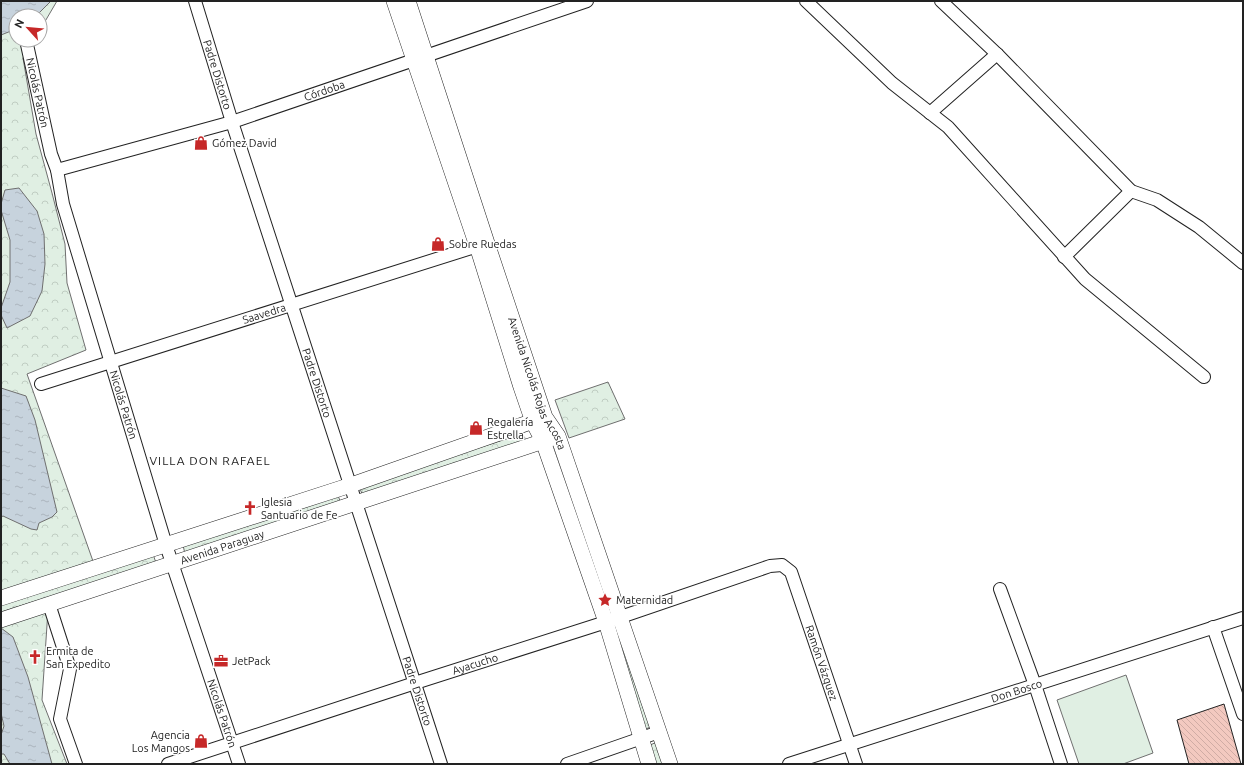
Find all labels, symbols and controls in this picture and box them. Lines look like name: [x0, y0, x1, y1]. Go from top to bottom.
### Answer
north arrow: [8, 8, 48, 48]
text: N: [12, 17, 26, 30]
street label: Padre Distorto: [201, 38, 234, 111]
street label: Nicolás Patrón: [24, 57, 51, 129]
street label: Córdoba: [302, 78, 346, 103]
shop icon: Gómez David: [193, 135, 209, 151]
place label: Gómez David: [212, 137, 277, 149]
shop icon: Sobre Ruedas: [430, 236, 446, 252]
place label: Sobre Ruedas: [449, 238, 517, 250]
street label: Saavedra: [241, 301, 287, 326]
street label: Avenida Nicolás Rojas Acosta: [506, 315, 568, 451]
street label: Padre Distorto: [300, 347, 334, 419]
street label: Nicolás Patrón: [108, 369, 140, 441]
place label: Regalería Estrella: [487, 416, 533, 441]
shop icon: Regalería Estrella: [468, 420, 484, 436]
district label: VILLA DON RAFAEL: [149, 454, 271, 467]
place label: Iglesia Santuario de Fe: [261, 496, 338, 521]
church icon: Iglesia Santuario de Fe: [242, 500, 258, 516]
street label: Avenida Paraguay: [179, 527, 266, 566]
place icon: Maternidad: [597, 592, 613, 608]
place label: Maternidad: [616, 594, 673, 606]
street label: Ramón Vázquez: [803, 624, 840, 702]
place label: Ermita de San Expedito: [46, 645, 110, 670]
church icon: Ermita de San Expedito: [27, 649, 43, 665]
street label: Ayacucho: [451, 651, 499, 677]
office icon: JetPack: [213, 653, 229, 669]
place label: JetPack: [232, 655, 271, 667]
street label: Padre Distorto: [400, 655, 434, 727]
street label: Don Bosco: [990, 677, 1043, 705]
street label: Nicolás Patrón: [205, 678, 239, 749]
place label: Agencia Los Mangos: [132, 729, 190, 754]
shop icon: Agencia Los Mangos: [193, 733, 209, 749]

